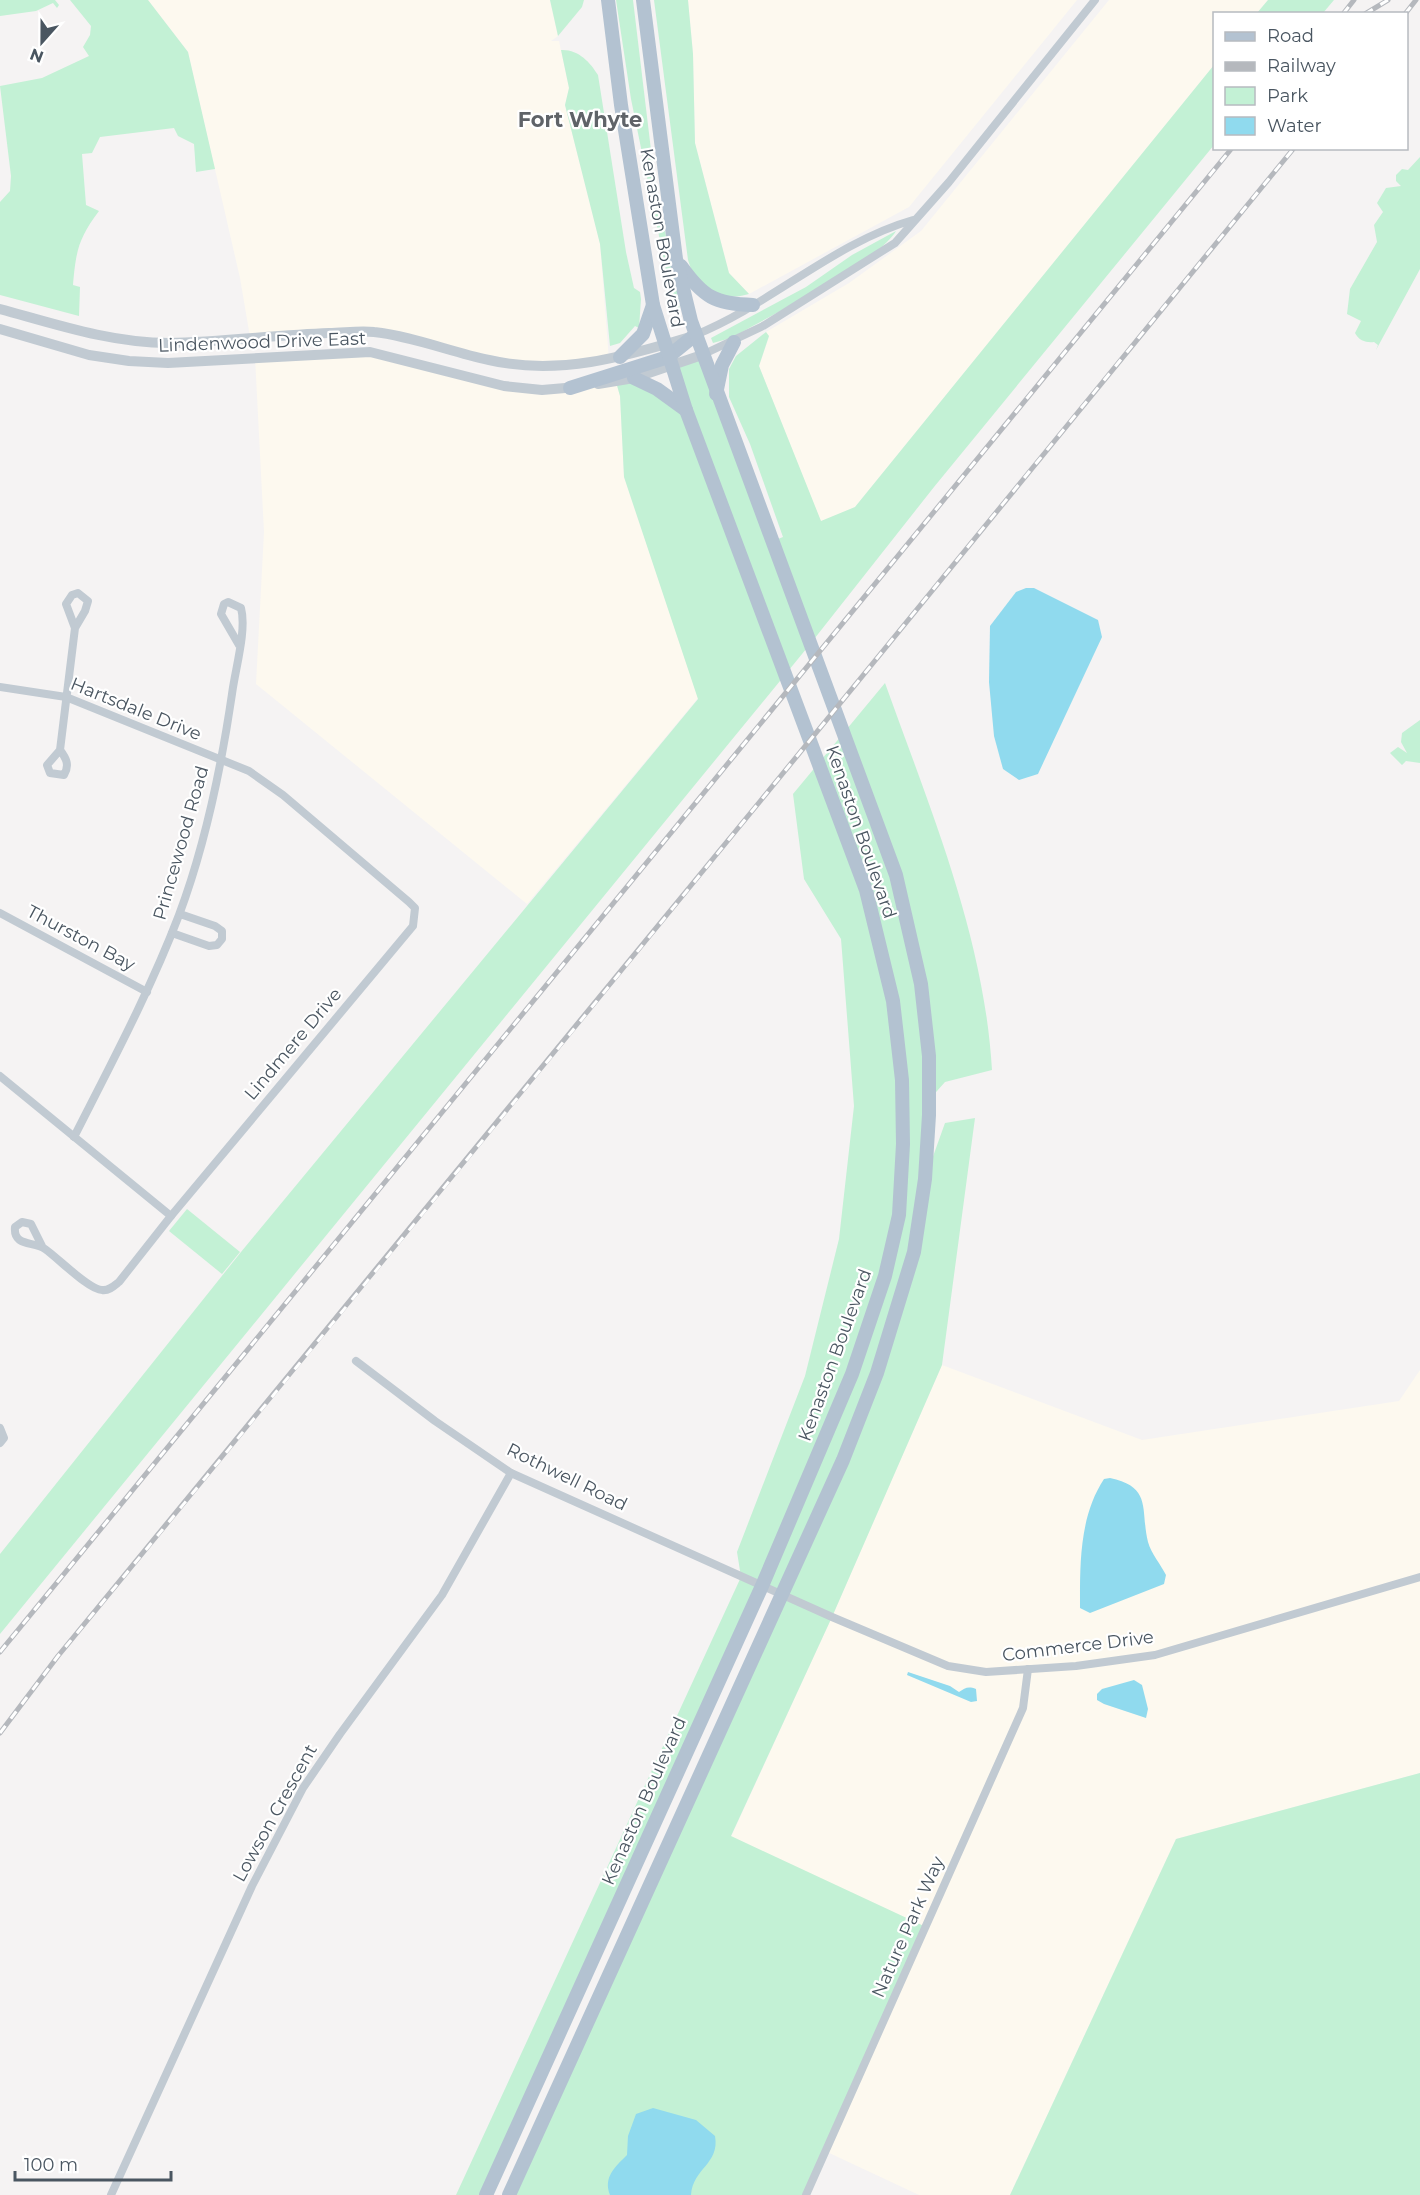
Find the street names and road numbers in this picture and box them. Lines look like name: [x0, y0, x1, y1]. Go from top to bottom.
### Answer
street label: Kenaston Boulevard: [635, 147, 689, 329]
street label: Lindenwood Drive East: [158, 327, 366, 357]
street label: Hartsdale Drive: [67, 673, 205, 745]
street label: Kenaston Boulevard: [821, 743, 901, 921]
street label: Princewood Road: [148, 763, 214, 923]
street label: Thurston Bay: [23, 900, 139, 976]
street label: Lindmere Drive: [240, 983, 346, 1105]
street label: Kenaston Boulevard: [794, 1266, 876, 1444]
street label: Rothwell Road: [503, 1438, 631, 1516]
street label: Commerce Drive: [1001, 1626, 1155, 1666]
street label: Kenaston Boulevard: [597, 1714, 691, 1888]
street label: Lowson Crescent: [228, 1740, 322, 1886]
street label: Nature Park Way: [867, 1853, 949, 2001]

